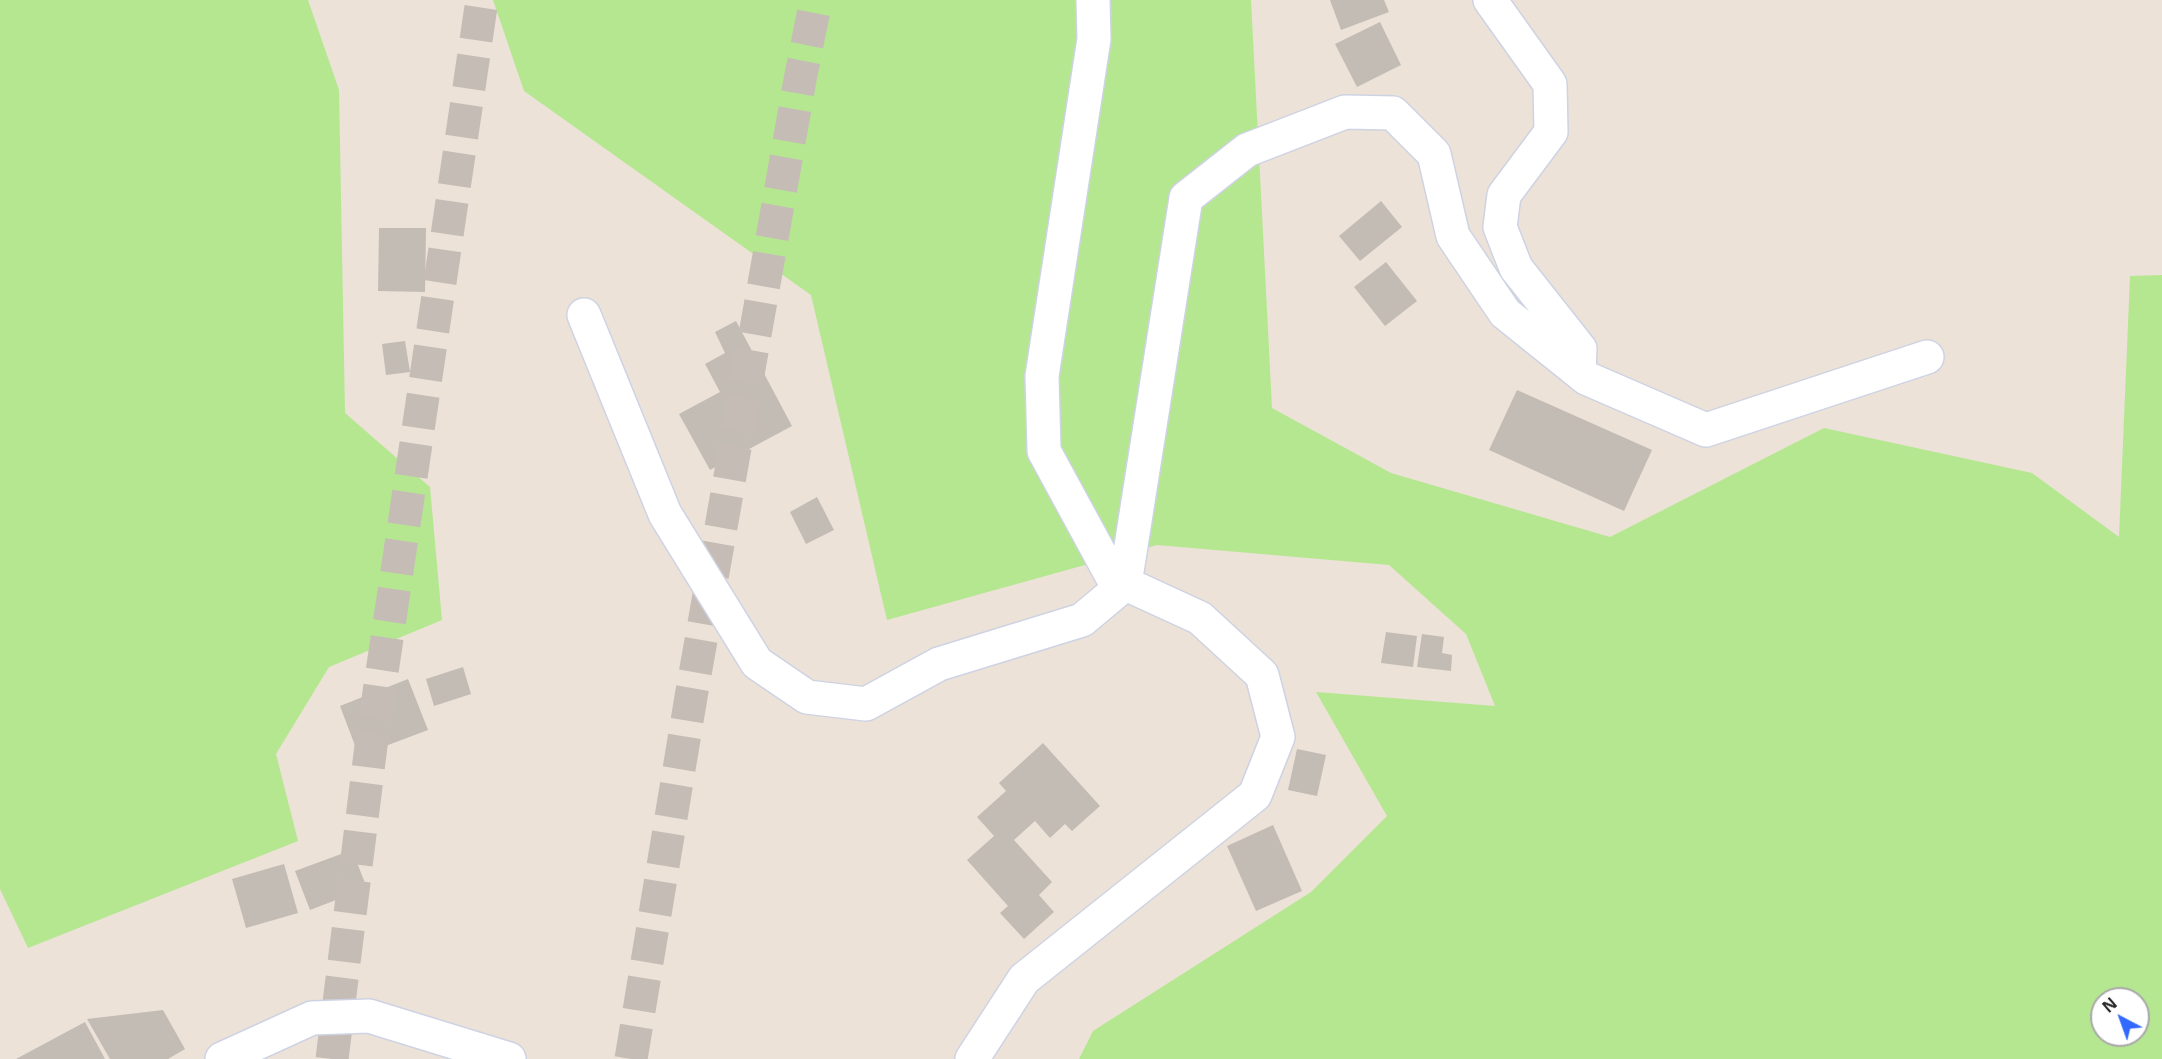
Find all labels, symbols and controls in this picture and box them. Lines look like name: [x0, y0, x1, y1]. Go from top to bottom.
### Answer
north arrow: [2090, 987, 2150, 1047]
text: N: [2097, 992, 2122, 1018]

